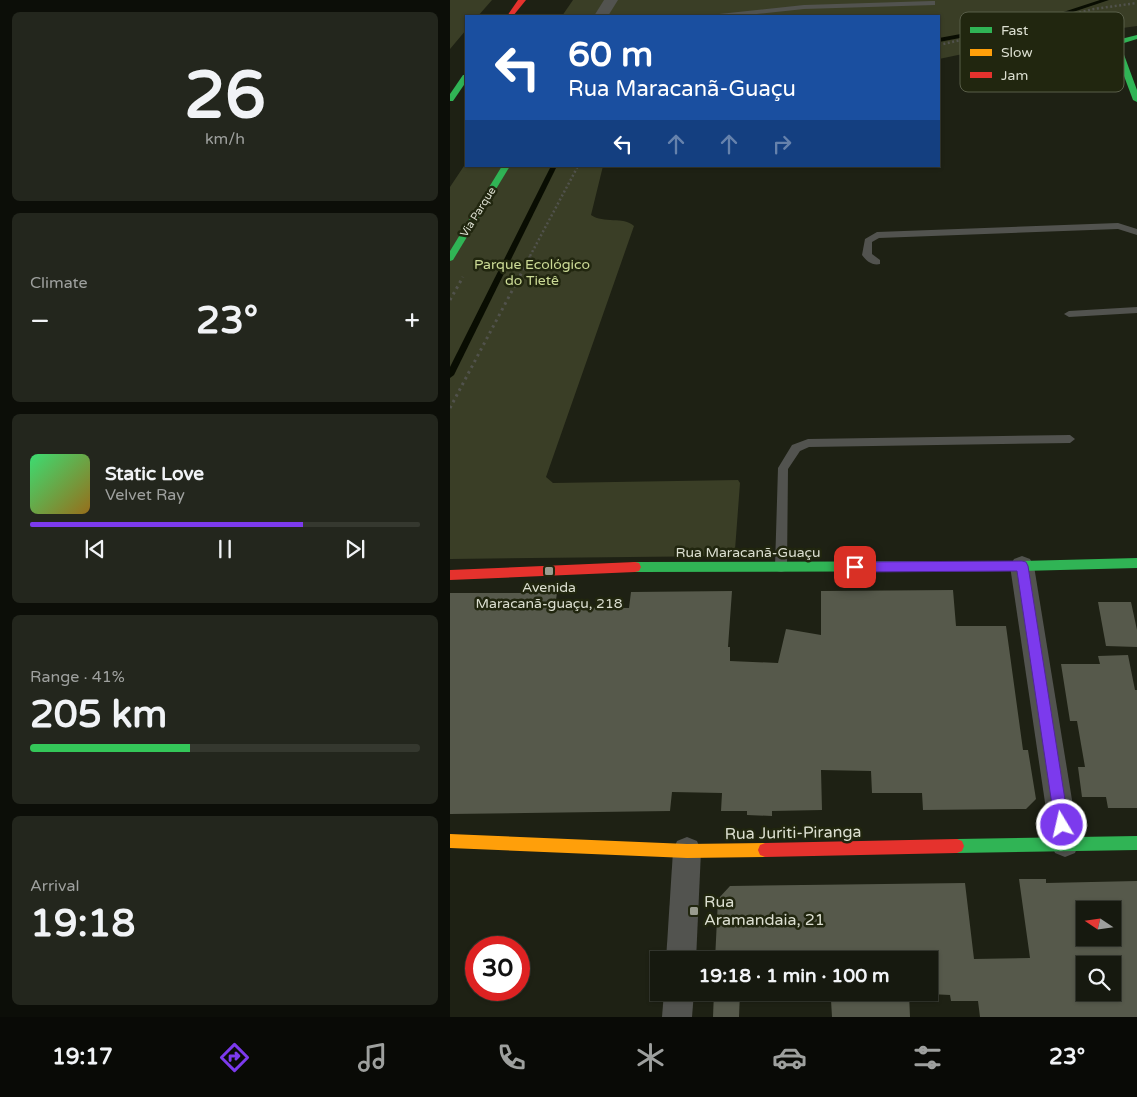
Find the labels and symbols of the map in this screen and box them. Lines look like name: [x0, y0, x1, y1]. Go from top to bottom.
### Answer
legend: [960, 12, 1124, 92]
text: Fast: [1001, 22, 1029, 39]
text: Slow: [1001, 44, 1033, 61]
text: Jam: [1001, 67, 1028, 84]
street label: Via Parque: [458, 185, 498, 239]
park label: Parque Ecológico do Tietê: [474, 256, 590, 289]
street label: Rua Maracanã-Guaçu: [675, 544, 821, 561]
pin: [834, 546, 876, 588]
marker: Avenida Maracanã-guaçu, 218: [543, 565, 555, 577]
place label: Avenida Maracanã-guaçu, 218: [476, 579, 623, 612]
position arrow: [1035, 798, 1087, 850]
street label: Rua Juriti-Piranga: [724, 822, 862, 844]
place label: Rua Aramandaia, 21: [704, 892, 825, 930]
north arrow: [1076, 901, 1121, 946]
marker: Rua Aramandaia, 21: [688, 905, 700, 917]
speed limit sign: 30: [465, 936, 530, 1001]

